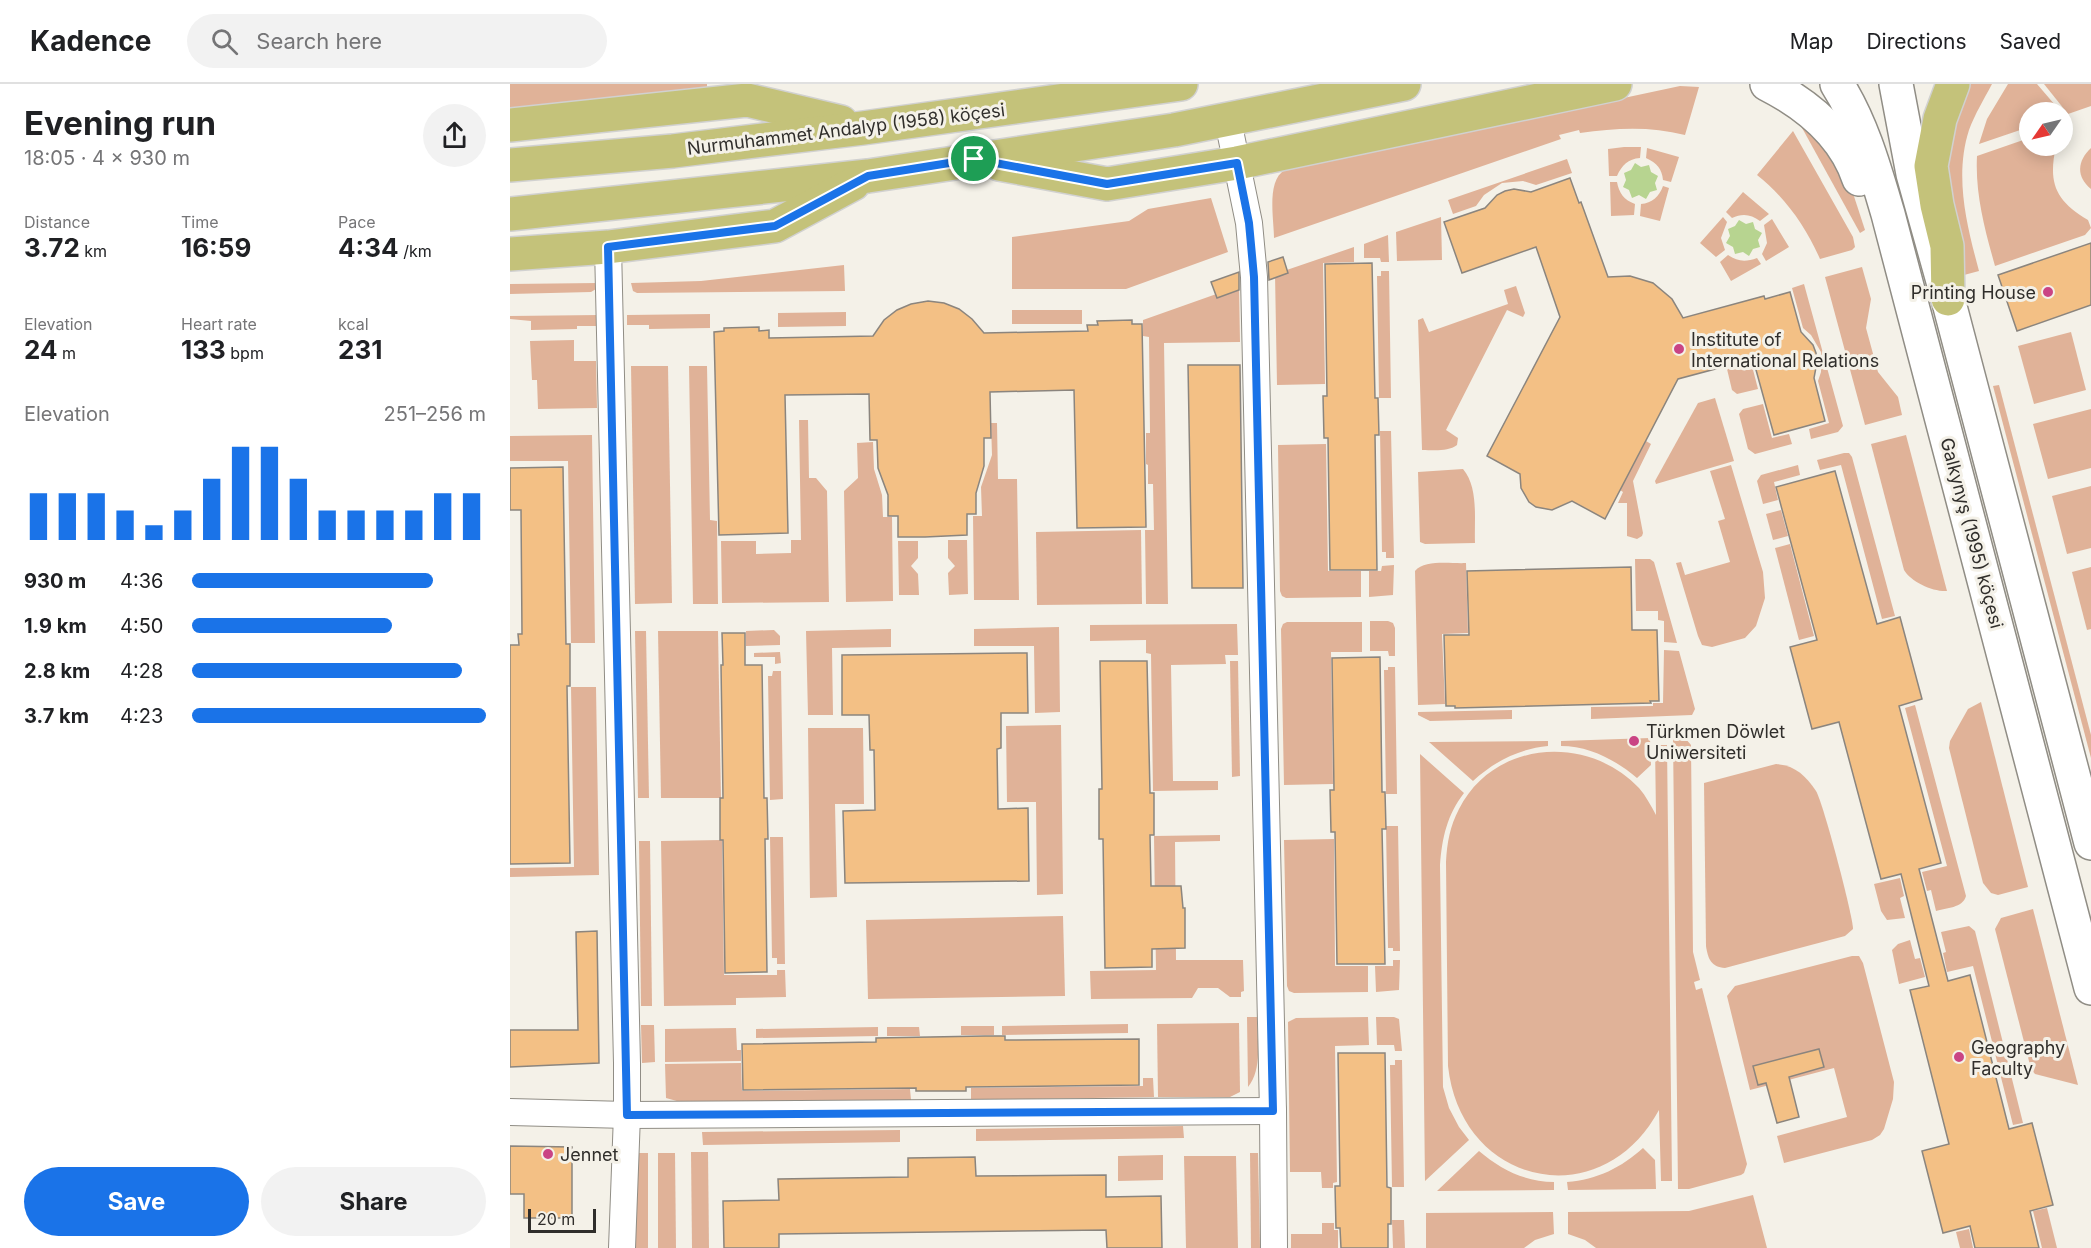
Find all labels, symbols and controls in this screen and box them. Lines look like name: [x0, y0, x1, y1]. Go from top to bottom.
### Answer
search box: [187, 14, 607, 68]
text: Kadence: [30, 24, 151, 58]
icon: search: [208, 25, 241, 58]
text: Search here: [256, 28, 382, 54]
text: Map: [1790, 29, 1833, 54]
text: Directions: [1866, 29, 1967, 54]
text: Saved: [2000, 29, 2061, 54]
street label: Nurmuhammet Andalyp (1958) köçesi: [686, 99, 1006, 159]
north arrow: [2019, 102, 2073, 156]
map controls: [2019, 102, 2073, 156]
text: Evening run: [24, 103, 216, 143]
button: share: [423, 104, 486, 167]
pin: [948, 133, 999, 184]
icon: arrive: [957, 142, 990, 175]
text: 18:05 · 4 × 930 m: [24, 146, 190, 170]
text: Distance: [24, 212, 90, 232]
text: Time: [181, 212, 219, 232]
text: Pace: [338, 212, 376, 232]
text: 3.72: [24, 232, 80, 263]
text: 16:59: [181, 232, 251, 263]
text: 4:34: [338, 232, 399, 263]
text: km: [80, 241, 107, 261]
text: /km: [399, 241, 432, 261]
place label: Printing House: [1911, 282, 2036, 303]
marker: Printing House: [2041, 285, 2055, 299]
text: Elevation: [24, 314, 93, 334]
text: Heart rate: [181, 314, 257, 334]
text: kcal: [338, 314, 369, 334]
place label: Institute of International Relations: [1691, 329, 1879, 371]
text: 24: [24, 334, 58, 365]
text: 133: [181, 334, 226, 365]
text: 231: [338, 334, 382, 365]
marker: Institute of International Relations: [1672, 342, 1686, 356]
text: m: [58, 343, 76, 363]
text: bpm: [226, 343, 264, 363]
text: Elevation: [24, 402, 110, 426]
text: 251–256 m: [384, 402, 486, 426]
street label: Galkynyş (1995) köçesi: [1936, 435, 2008, 631]
text: 930 m: [24, 569, 86, 593]
text: 4:36: [120, 569, 163, 593]
text: 1.9 km: [24, 614, 87, 638]
text: 4:50: [120, 614, 163, 638]
text: 2.8 km: [24, 659, 90, 683]
text: 4:28: [120, 659, 163, 683]
text: 3.7 km: [24, 704, 89, 728]
text: 4:23: [120, 704, 163, 728]
place label: Türkmen Döwlet Uniwersiteti: [1646, 721, 1785, 763]
marker: Türkmen Döwlet Uniwersiteti: [1627, 734, 1641, 748]
place label: Geography Faculty: [1971, 1037, 2065, 1079]
marker: Geography Faculty: [1952, 1050, 1966, 1064]
place label: Jennet: [560, 1144, 619, 1165]
marker: Jennet: [541, 1147, 555, 1161]
button: Save: [24, 1167, 249, 1236]
button: Share: [261, 1167, 486, 1236]
scale bar: [528, 1206, 596, 1234]
text: 20 m: [537, 1209, 575, 1229]

